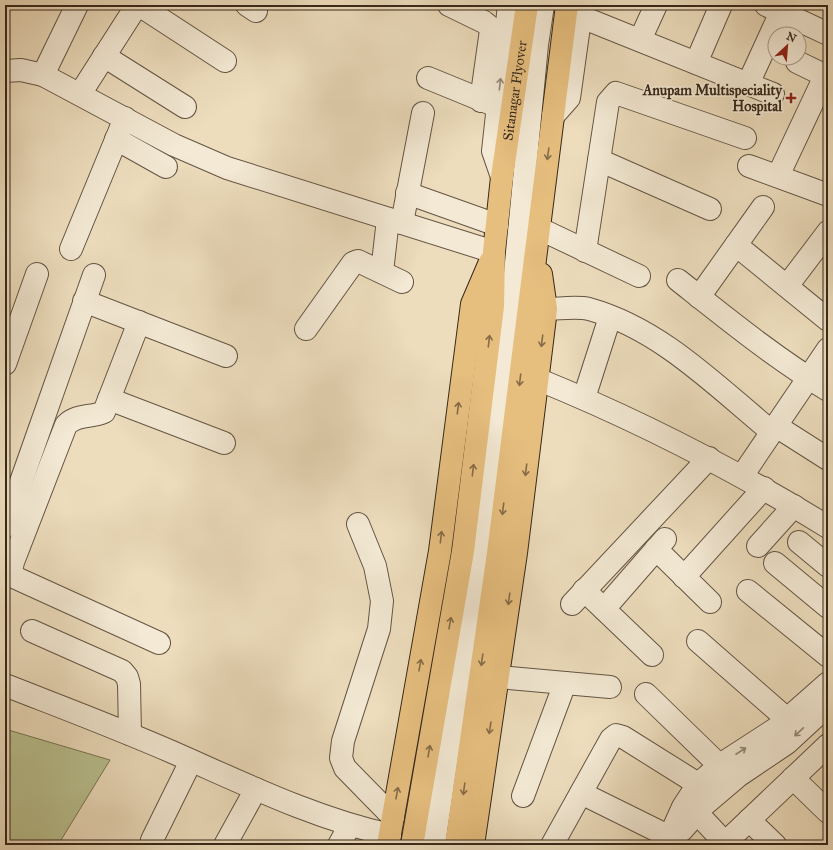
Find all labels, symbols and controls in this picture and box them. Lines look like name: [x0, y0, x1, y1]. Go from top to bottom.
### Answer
north arrow: [767, 26, 807, 66]
text: N: [784, 30, 799, 46]
street label: Sitanagar Flyover: [499, 39, 530, 142]
one-way arrow: [496, 78, 504, 91]
place label: Anupam Multispeciality Hospital: [642, 82, 783, 116]
marker: Anupam Multispeciality Hospital: [785, 92, 797, 104]
one-way arrow: [544, 147, 552, 160]
one-way arrow: [538, 334, 546, 347]
one-way arrow: [485, 335, 492, 348]
one-way arrow: [516, 374, 524, 387]
one-way arrow: [454, 402, 462, 415]
one-way arrow: [469, 464, 477, 477]
one-way arrow: [522, 464, 530, 477]
one-way arrow: [500, 502, 507, 515]
one-way arrow: [438, 531, 445, 544]
one-way arrow: [505, 592, 513, 605]
one-way arrow: [447, 617, 455, 630]
one-way arrow: [478, 653, 486, 666]
one-way arrow: [416, 659, 424, 672]
one-way arrow: [486, 721, 494, 734]
one-way arrow: [794, 727, 804, 736]
one-way arrow: [425, 745, 433, 758]
one-way arrow: [735, 747, 746, 755]
one-way arrow: [460, 782, 468, 795]
one-way arrow: [393, 787, 401, 800]

